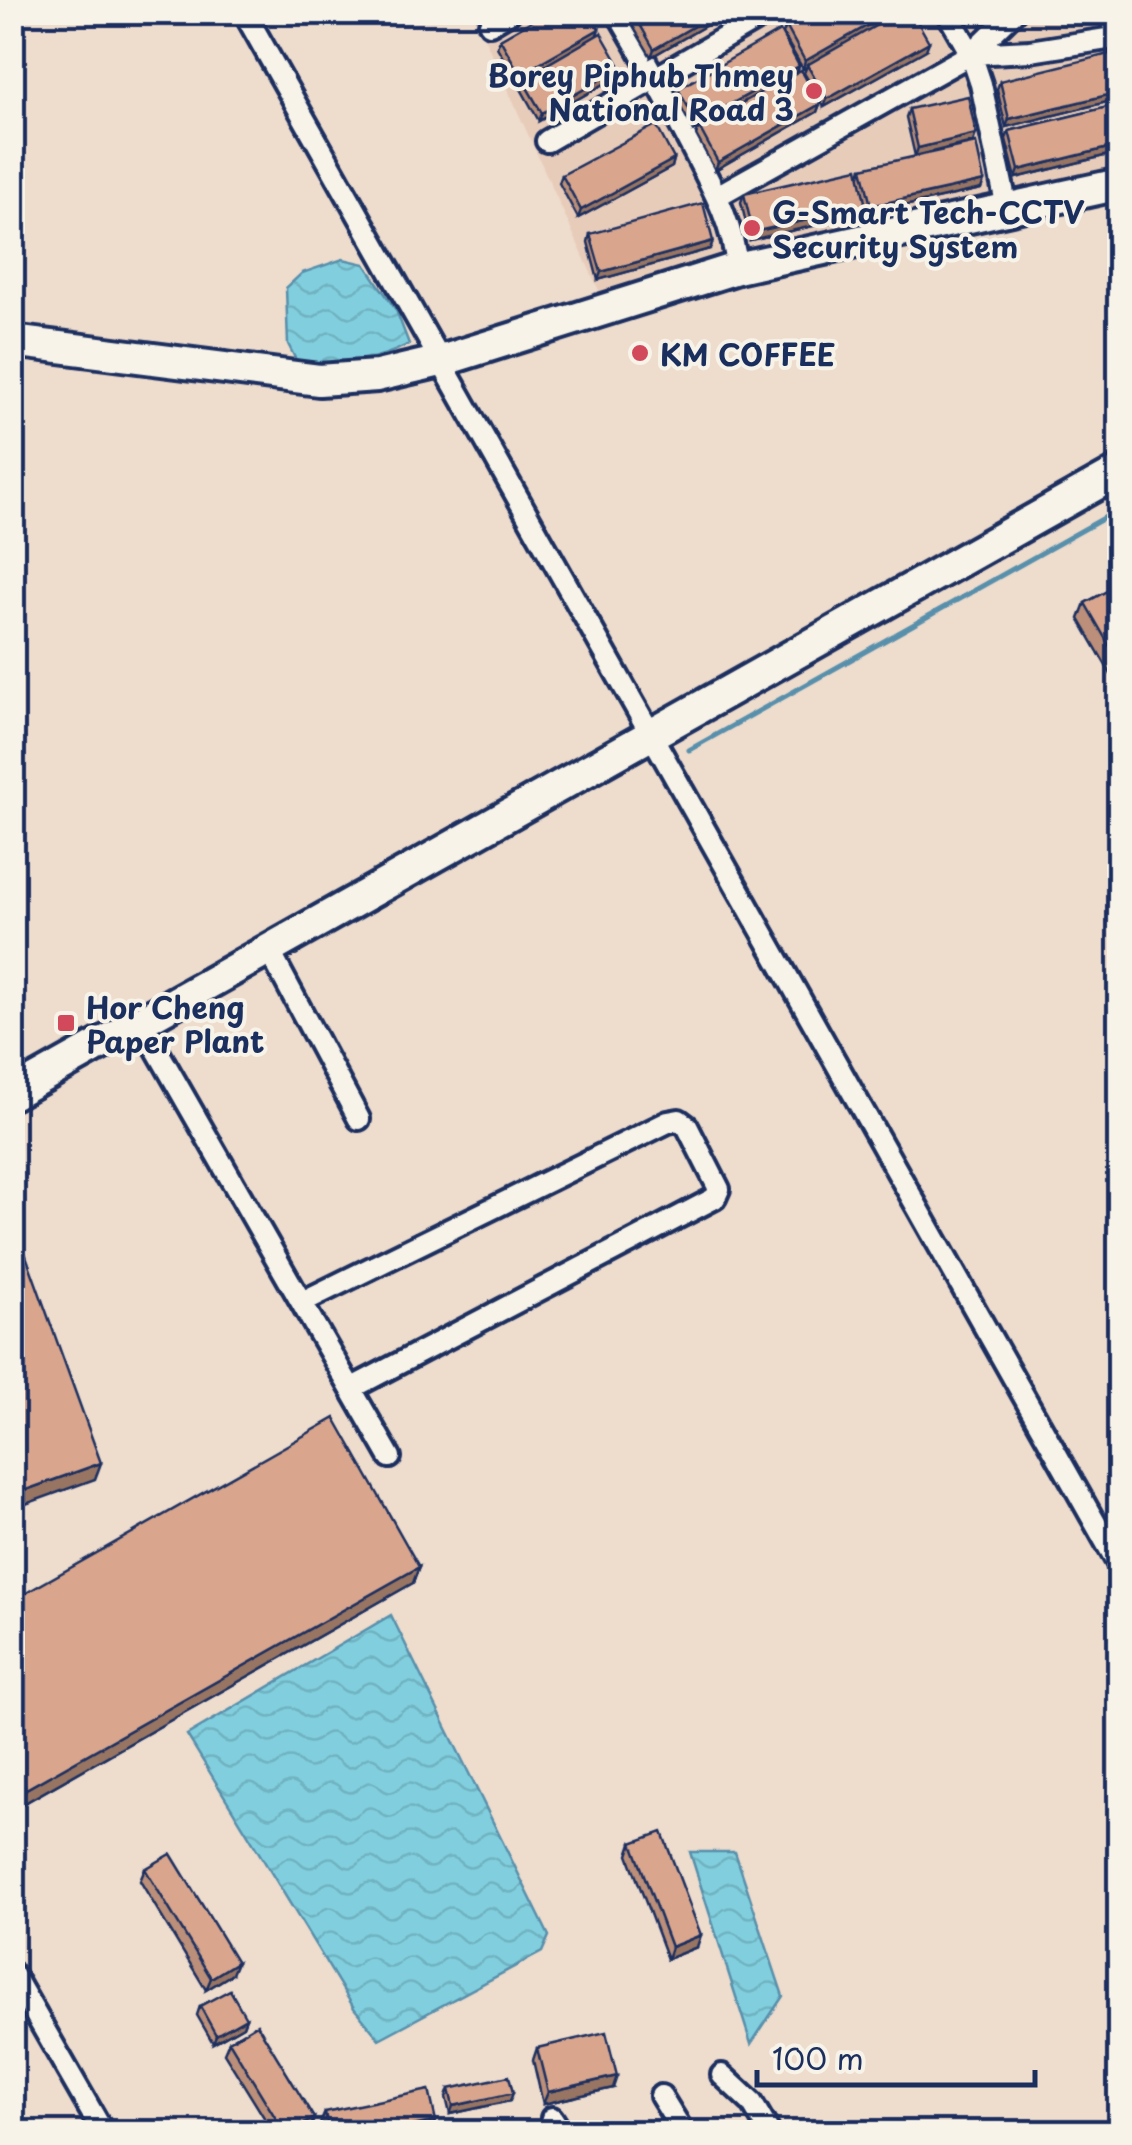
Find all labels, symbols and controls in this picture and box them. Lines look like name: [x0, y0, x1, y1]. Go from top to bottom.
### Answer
place label: Borey Piphub Thmey National Road 3: [488, 52, 794, 131]
marker: Borey Piphub Thmey National Road 3: [803, 80, 825, 102]
place label: G-Smart Tech-CCTV Security System: [772, 189, 1085, 268]
marker: G-Smart Tech-CCTV Security System: [741, 217, 763, 239]
place label: KM COFFEE: [660, 331, 836, 376]
marker: KM COFFEE: [629, 342, 651, 364]
place label: Hor Cheng Paper Plant: [86, 984, 265, 1063]
marker: Hor Cheng Paper Plant: [55, 1012, 77, 1034]
scale bar: [757, 2025, 1034, 2087]
text: 100 m: [772, 2035, 864, 2080]

